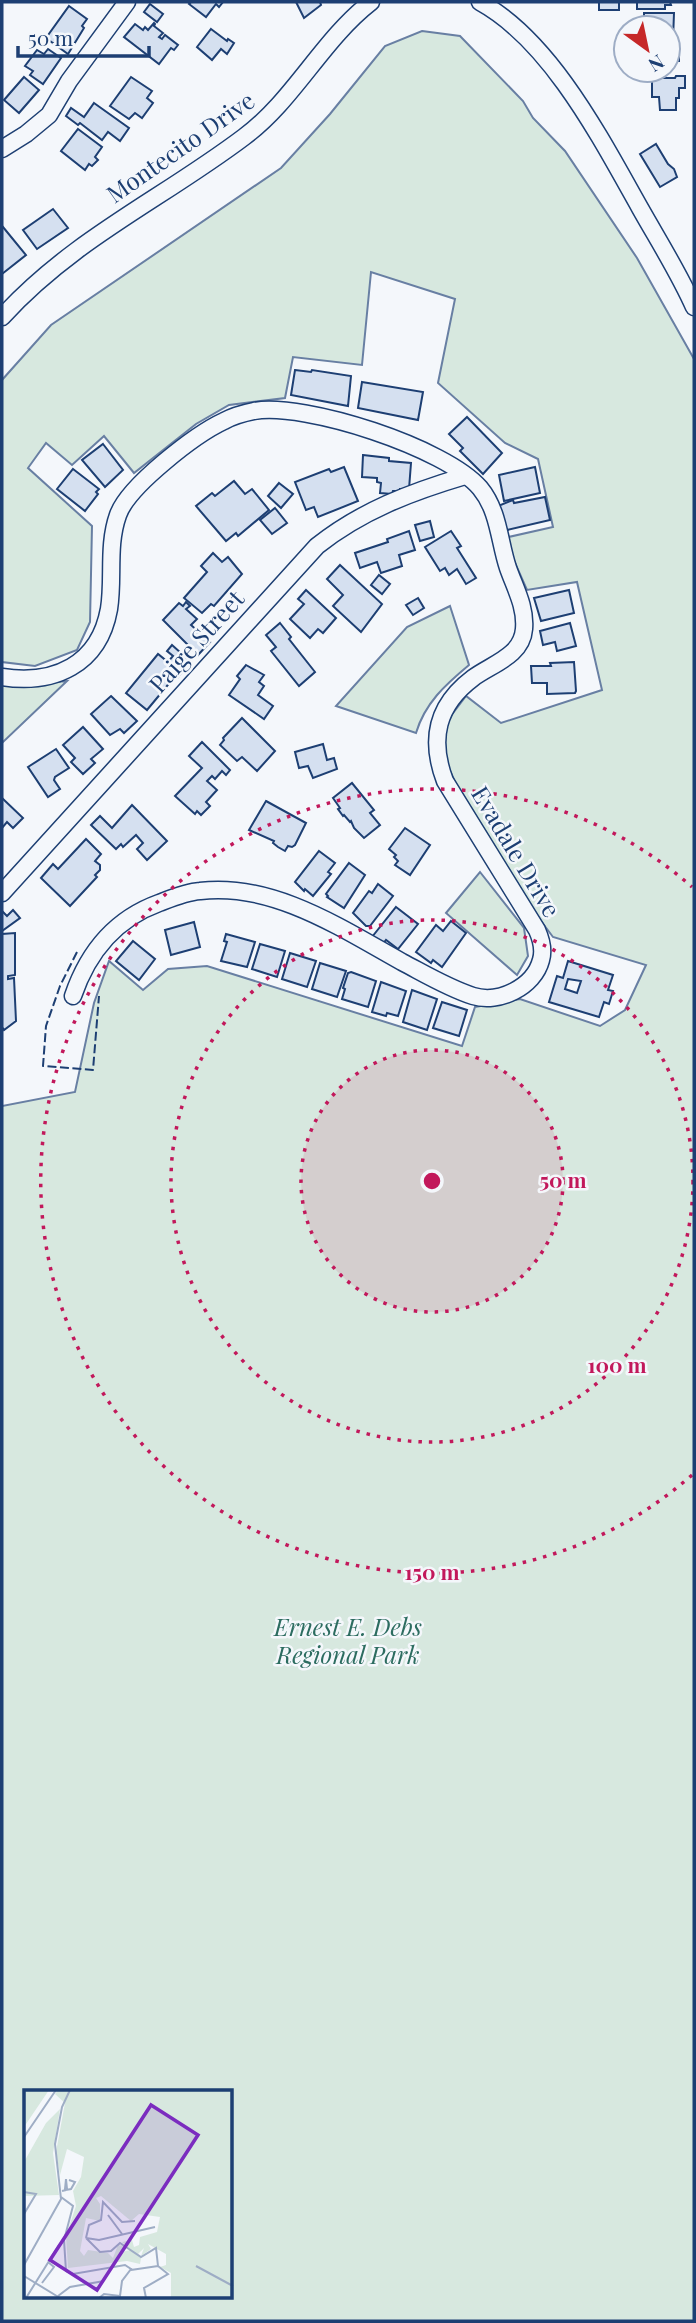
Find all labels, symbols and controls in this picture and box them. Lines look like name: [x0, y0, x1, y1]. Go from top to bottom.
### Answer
scale bar: [18, 14, 149, 58]
north arrow: [612, 14, 682, 84]
text: 50 m: [28, 23, 74, 51]
text: N: [644, 49, 670, 79]
street label: Montecito Drive: [100, 83, 260, 209]
street label: Paige Street: [141, 582, 251, 699]
street label: Evadale Drive: [465, 779, 568, 922]
text: 50 m: [539, 1165, 587, 1193]
centre of rings: [420, 1169, 444, 1193]
text: 100 m: [587, 1350, 647, 1378]
text: 150 m: [405, 1557, 459, 1585]
park label: Ernest E. Debs Regional Park: [273, 1610, 422, 1670]
inset map: [24, 2090, 233, 2298]

